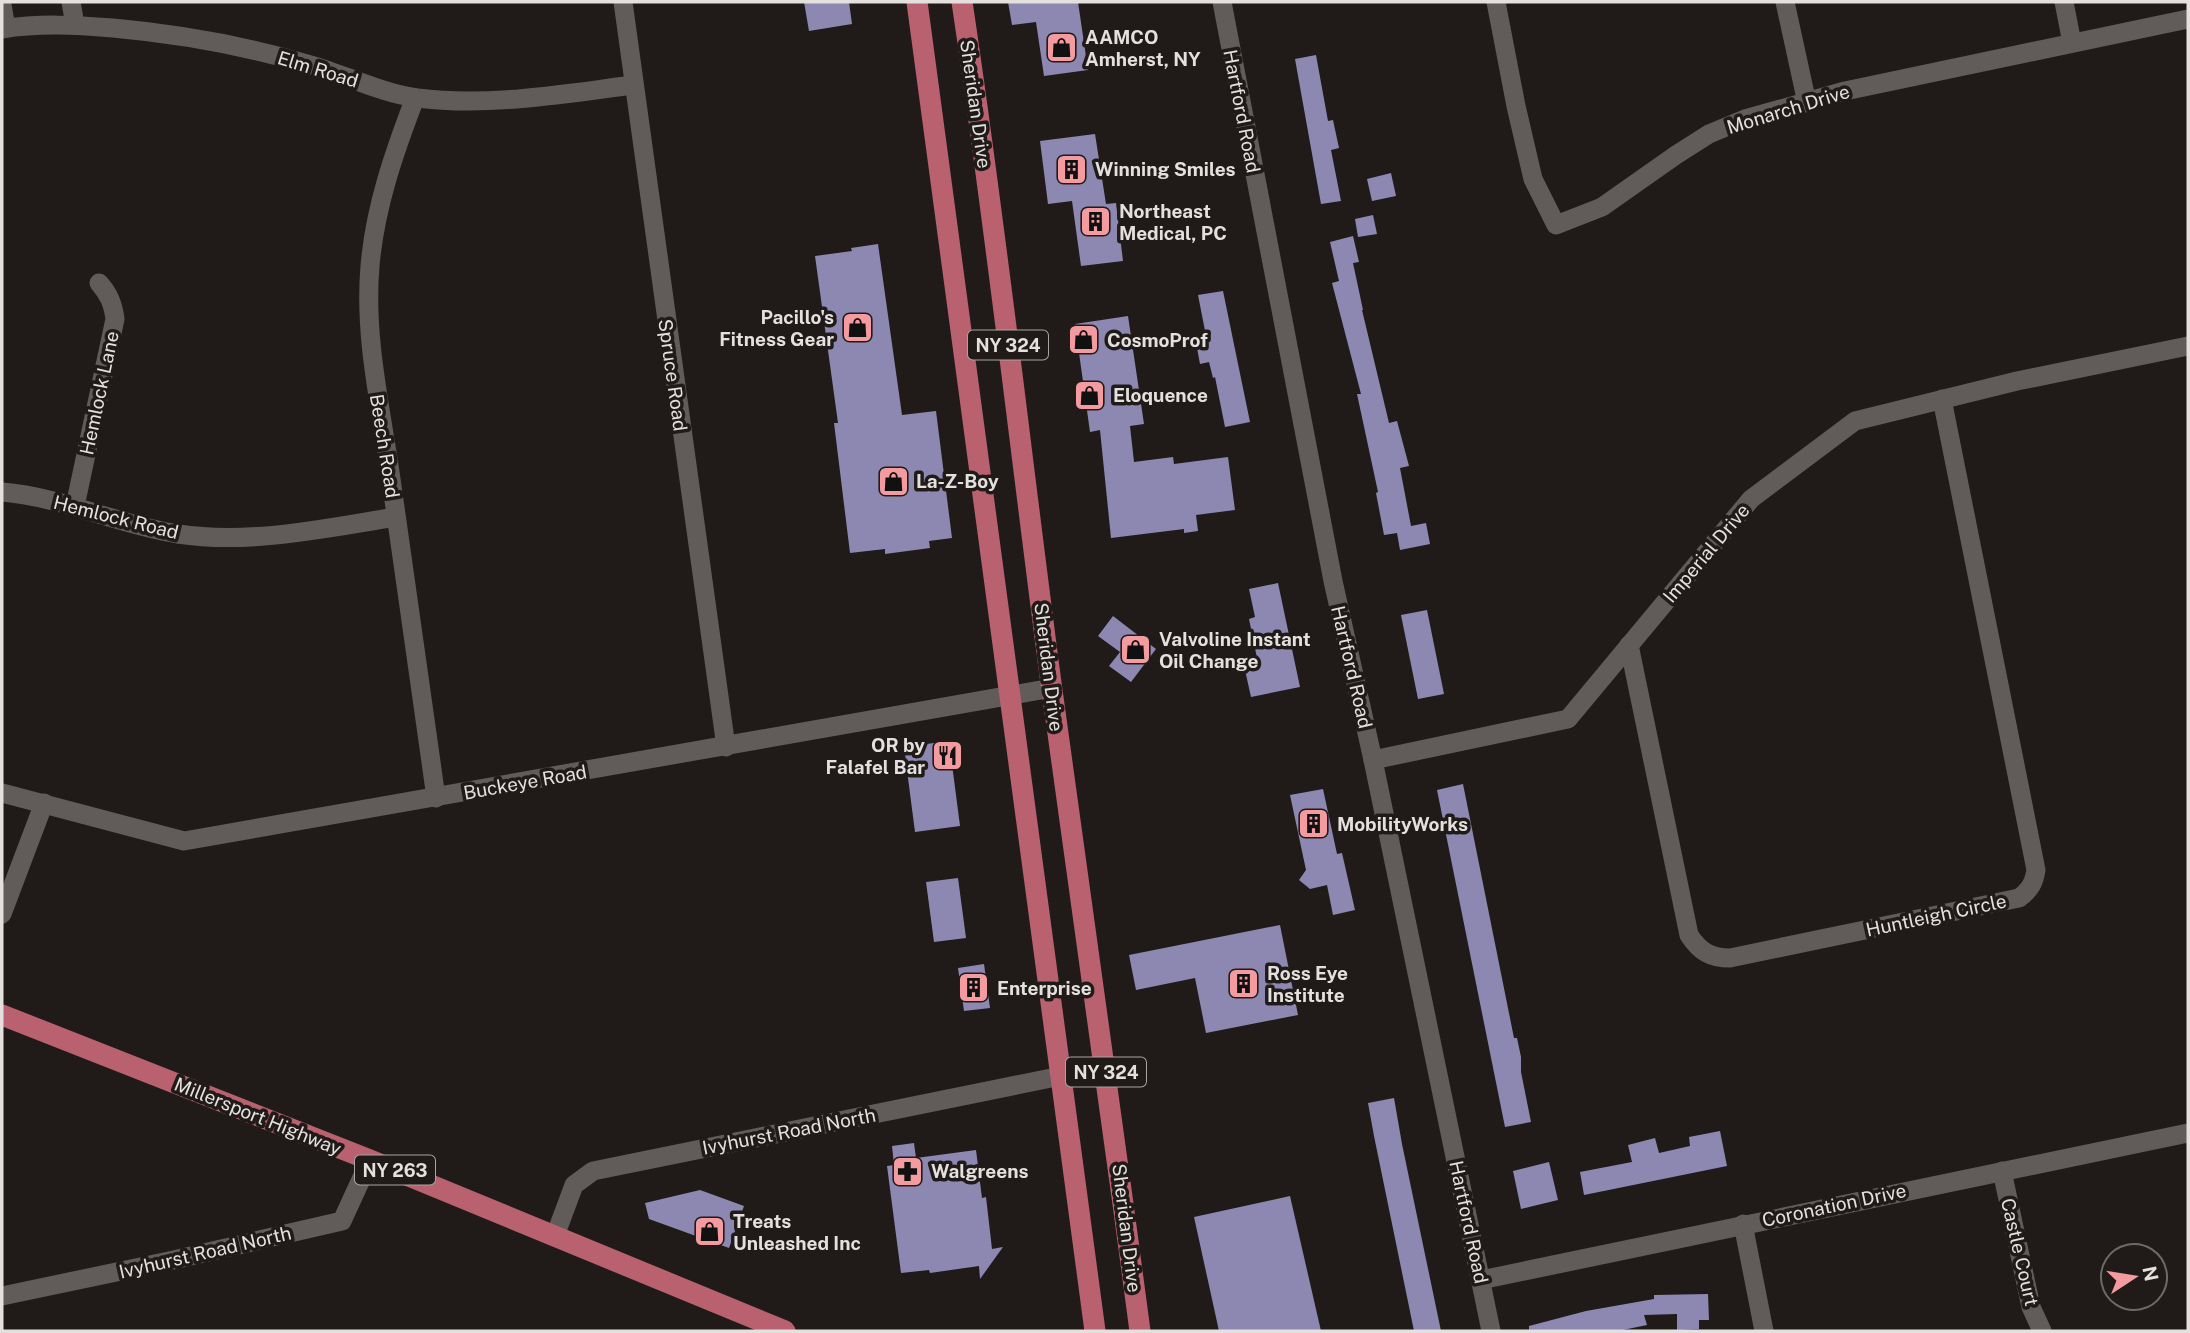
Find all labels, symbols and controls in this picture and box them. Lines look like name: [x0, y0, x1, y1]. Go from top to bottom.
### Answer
place label: AAMCO Amherst, NY: [1085, 26, 1201, 70]
shop icon: AAMCO Amherst, NY: [1045, 31, 1079, 65]
street label: Sheridan Drive: [956, 38, 996, 170]
street label: Elm Road: [275, 46, 361, 92]
street label: Hartford Road: [1219, 47, 1265, 175]
street label: Monarch Drive: [1724, 80, 1852, 138]
building icon: Winning Smiles: [1055, 152, 1089, 186]
place label: Winning Smiles: [1095, 158, 1236, 180]
place label: Northeast Medical, PC: [1119, 200, 1227, 244]
building icon: Northeast Medical, PC: [1079, 205, 1113, 239]
place label: Pacillo's Fitness Gear: [719, 306, 834, 350]
shop icon: Pacillo's Fitness Gear: [840, 311, 874, 345]
street label: Spruce Road: [654, 318, 692, 432]
shop icon: CosmoProf: [1067, 323, 1101, 357]
street label: Hemlock Lane: [75, 329, 123, 457]
place label: CosmoProf: [1107, 329, 1208, 351]
road number: NY 324: [968, 330, 1048, 360]
shop icon: Eloquence: [1073, 378, 1107, 412]
place label: Eloquence: [1113, 384, 1208, 406]
street label: Beech Road: [366, 392, 404, 500]
shop icon: La-Z-Boy: [876, 464, 910, 498]
place label: La-Z-Boy: [916, 470, 999, 492]
street label: Hemlock Road: [51, 491, 181, 543]
street label: Imperial Drive: [1658, 499, 1754, 607]
street label: Sheridan Drive: [1030, 601, 1068, 733]
street label: Hartford Road: [1327, 604, 1377, 730]
place label: Valvoline Instant Oil Change: [1159, 628, 1311, 672]
shop icon: Valvoline Instant Oil Change: [1119, 633, 1153, 667]
place label: OR by Falafel Bar: [825, 734, 925, 778]
restaurant icon: OR by Falafel Bar: [931, 739, 965, 773]
street label: Buckeye Road: [462, 760, 588, 804]
building icon: MobilityWorks: [1297, 807, 1331, 841]
place label: MobilityWorks: [1337, 813, 1468, 835]
street label: Huntleigh Circle: [1864, 889, 2008, 941]
place label: Ross Eye Institute: [1267, 962, 1348, 1006]
building icon: Ross Eye Institute: [1227, 967, 1261, 1001]
building icon: Enterprise: [957, 971, 991, 1005]
place label: Enterprise: [997, 977, 1092, 999]
road number: NY 324: [1066, 1058, 1146, 1086]
street label: Millersport Highway: [171, 1072, 345, 1160]
street label: Ivyhurst Road North: [700, 1103, 878, 1159]
pharmacy icon: Walgreens: [891, 1154, 925, 1188]
road number: NY 263: [355, 1156, 435, 1184]
street label: Hartford Road: [1445, 1159, 1493, 1285]
place label: Walgreens: [931, 1160, 1028, 1182]
street label: Sheridan Drive: [1108, 1162, 1146, 1294]
street label: Coronation Drive: [1760, 1179, 1908, 1231]
street label: Castle Court: [1997, 1196, 2043, 1308]
place label: Treats Unleashed Inc: [733, 1210, 861, 1254]
shop icon: Treats Unleashed Inc: [693, 1215, 727, 1249]
street label: Ivyhurst Road North: [117, 1221, 293, 1283]
north arrow: [2099, 1242, 2169, 1312]
text: N: [2138, 1264, 2163, 1283]

